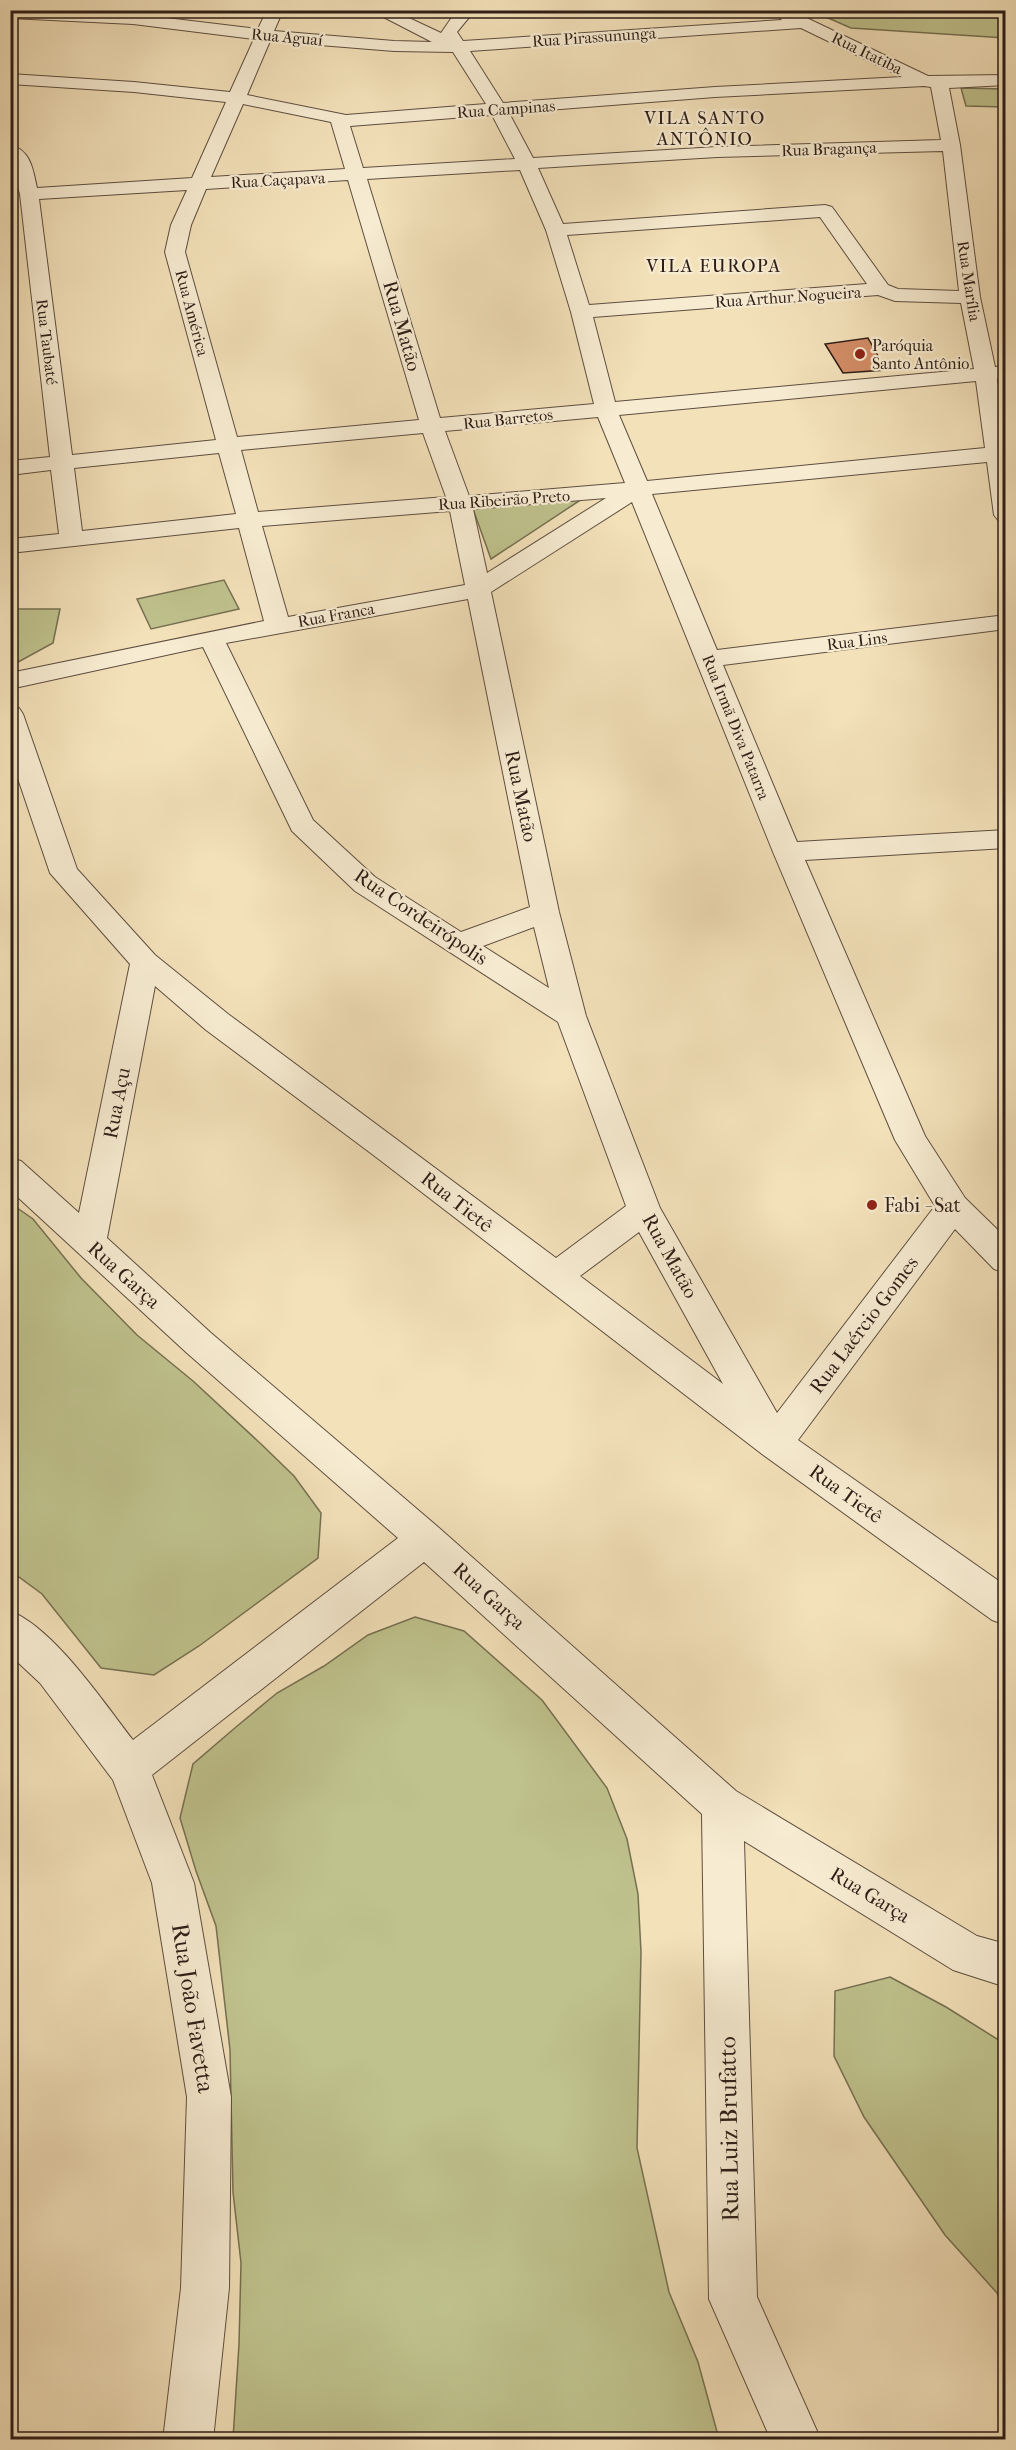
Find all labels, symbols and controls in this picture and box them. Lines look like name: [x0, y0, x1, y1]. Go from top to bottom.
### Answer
street label: Rua Pirassununga: [531, 23, 657, 51]
street label: Rua Aguaí: [251, 24, 324, 50]
street label: Rua Itatiba: [828, 28, 906, 79]
street label: Rua Campinas: [456, 96, 556, 122]
district label: VILA SANTO ANTÔNIO: [643, 108, 766, 150]
street label: Rua Bragança: [781, 138, 878, 160]
street label: Rua Caçapava: [230, 168, 326, 192]
street label: Rua Marília: [953, 239, 985, 323]
district label: VILA EUROPA: [645, 256, 782, 277]
street label: Rua América: [171, 268, 213, 359]
street label: Rua Matão: [378, 278, 426, 374]
street label: Rua Arthur Nogueira: [714, 282, 863, 312]
street label: Rua Taubaté: [32, 298, 62, 386]
place label: Paróquia Santo Antônio: [872, 336, 969, 373]
marker: Paróquia Santo Antônio: [853, 347, 867, 361]
street label: Rua Barretos: [462, 405, 554, 433]
street label: Rua Ribeirão Preto: [437, 486, 571, 514]
street label: Rua Franca: [296, 599, 376, 631]
street label: Rua Lins: [826, 628, 888, 654]
street label: Rua Irmã Diva Patarra: [698, 652, 774, 803]
street label: Rua Matão: [500, 748, 542, 844]
street label: Rua Cordeirópolis: [350, 864, 492, 970]
street label: Rua Açu: [99, 1065, 135, 1141]
street label: Rua Tietê: [416, 1167, 498, 1237]
place label: Fabi - Sat: [884, 1194, 961, 1217]
marker: Fabi - Sat: [865, 1198, 879, 1212]
street label: Rua Matão: [637, 1210, 703, 1302]
street label: Rua Garça: [83, 1237, 165, 1314]
street label: Rua Laércio Gomes: [805, 1252, 923, 1398]
street label: Rua Tietê: [805, 1460, 887, 1528]
street label: Rua Garça: [448, 1558, 530, 1635]
street label: Rua Garça: [826, 1862, 915, 1928]
street label: Rua João Favetta: [166, 1921, 220, 2096]
street label: Rua Luiz Brufatto: [713, 2036, 745, 2222]

